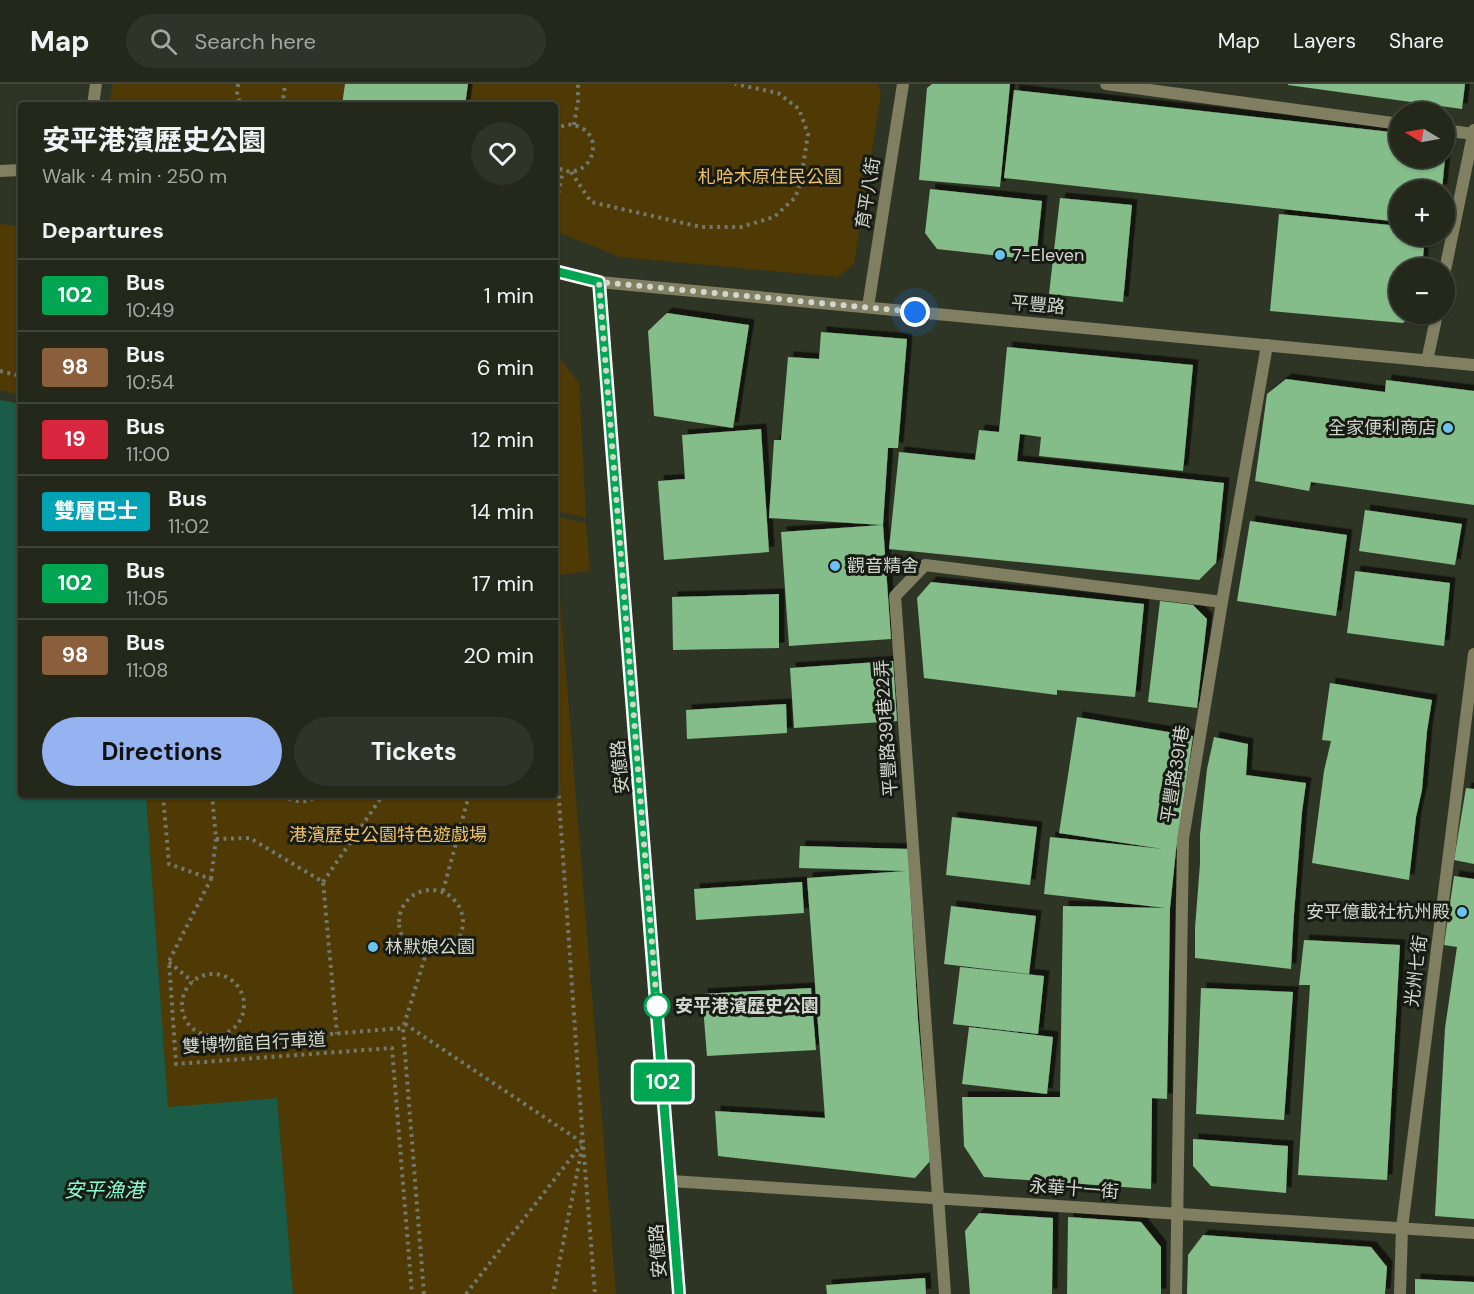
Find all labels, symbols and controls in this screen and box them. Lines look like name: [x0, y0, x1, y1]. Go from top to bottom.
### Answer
search box: [126, 14, 546, 68]
text: Map: [30, 23, 90, 60]
icon: search: [147, 25, 180, 58]
text: Search here: [195, 27, 316, 56]
text: Map: [1218, 27, 1260, 55]
text: Layers: [1293, 27, 1356, 55]
text: Share: [1389, 27, 1444, 55]
north arrow: [1389, 102, 1455, 168]
map controls: [1389, 102, 1455, 324]
text: 安平港濱歷史公園: [42, 122, 266, 159]
button: heart: [471, 122, 534, 185]
street label: 育平八街: [851, 156, 885, 230]
text: Walk · 4 min · 250 m: [42, 163, 227, 189]
park label: 札哈木原住民公園: [698, 165, 842, 189]
button: +: [1389, 180, 1455, 246]
text: Departures: [42, 216, 164, 245]
place label: 7-Eleven: [1012, 243, 1084, 267]
marker: 7-Eleven: [993, 248, 1007, 262]
button: −: [1389, 258, 1455, 324]
text: Bus: [126, 268, 165, 297]
text: 102: [58, 281, 92, 309]
text: 1 min: [484, 281, 534, 310]
street label: 平豐路: [1010, 291, 1066, 319]
text: 10:49: [126, 297, 175, 323]
your location: [900, 297, 930, 327]
text: Bus: [126, 340, 165, 369]
text: 98: [62, 353, 88, 381]
text: 6 min: [477, 353, 534, 382]
text: 10:54: [126, 369, 174, 395]
text: Bus: [126, 412, 165, 441]
place label: 全家便利商店: [1328, 416, 1436, 440]
marker: 全家便利商店: [1441, 421, 1455, 435]
text: 19: [65, 425, 85, 453]
text: 12 min: [471, 425, 534, 454]
text: 11:00: [126, 441, 170, 467]
text: Bus: [168, 484, 207, 513]
text: 雙層巴士: [54, 497, 138, 525]
text: 14 min: [470, 497, 534, 526]
text: 11:02: [168, 513, 210, 539]
place label: 觀音精舍: [847, 554, 919, 578]
text: Bus: [126, 556, 165, 585]
marker: 觀音精舍: [828, 559, 842, 573]
text: 102: [58, 569, 92, 597]
text: 17 min: [472, 569, 534, 598]
text: 11:05: [126, 585, 168, 611]
text: Bus: [126, 628, 165, 657]
text: 98: [62, 641, 88, 669]
text: 20 min: [463, 641, 534, 670]
text: 11:08: [126, 657, 168, 683]
street label: 平豐路391巷22弄: [869, 659, 903, 797]
button: Directions: [42, 717, 282, 786]
button: Tickets: [294, 717, 534, 786]
street label: 平豐路391巷: [1155, 723, 1195, 825]
street label: 安億路: [606, 739, 634, 795]
park label: 港濱歷史公園特色遊戲場: [289, 823, 487, 847]
place label: 安平億載社杭州殿: [1306, 900, 1450, 924]
marker: 安平億載社杭州殿: [1455, 905, 1469, 919]
street label: 光州七街: [1400, 934, 1432, 1008]
place label: 林默娘公園: [385, 935, 475, 959]
marker: 林默娘公園: [366, 940, 380, 954]
marker: 安平港濱歷史公園: [644, 993, 670, 1019]
place label: 安平港濱歷史公園: [675, 994, 819, 1018]
street label: 雙博物館自行車道: [181, 1027, 327, 1059]
line badge: 102: [628, 1062, 698, 1102]
text: 102: [646, 1068, 680, 1096]
street label: 永華十一街: [1028, 1174, 1120, 1204]
water label: 安平漁港: [64, 1177, 147, 1203]
street label: 安億路: [644, 1223, 672, 1279]

